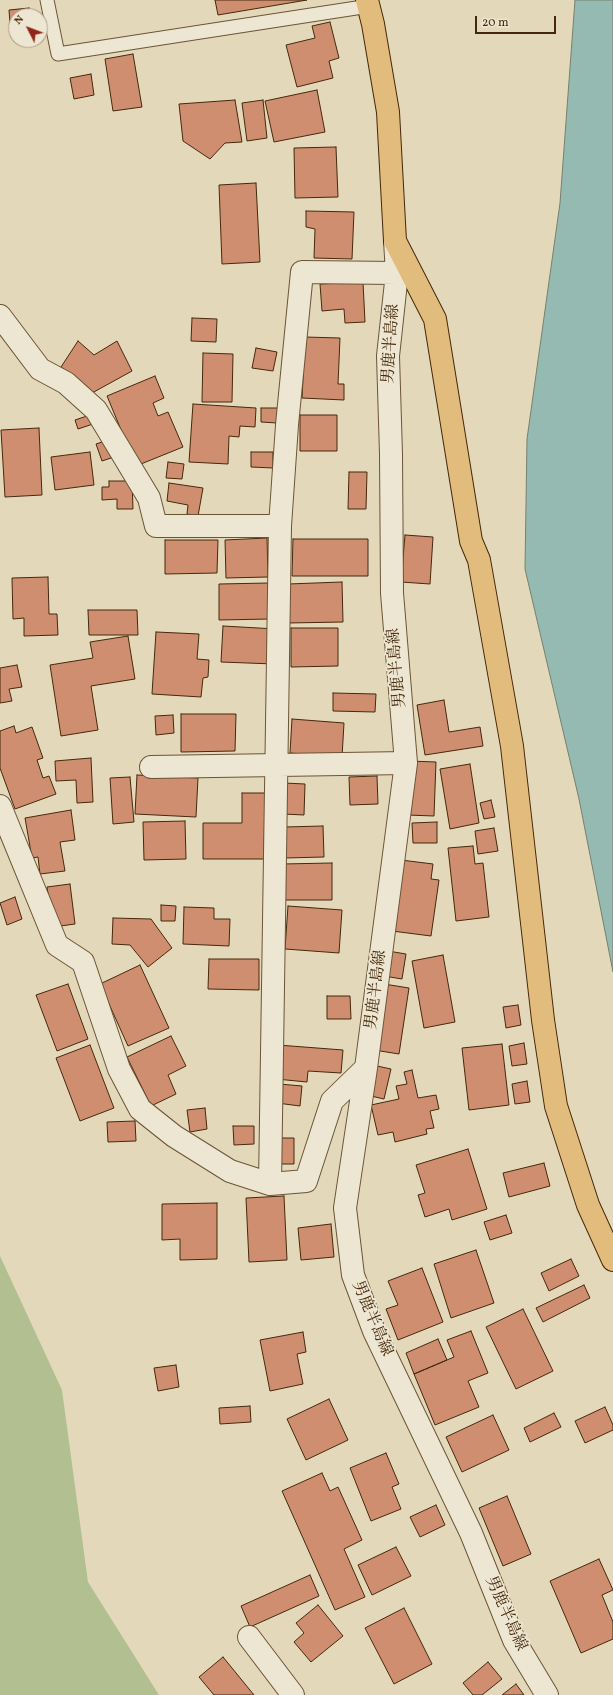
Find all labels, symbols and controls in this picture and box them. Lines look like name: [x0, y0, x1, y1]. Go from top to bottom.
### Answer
north arrow: [8, 8, 48, 48]
scale bar: [477, 8, 558, 34]
text: N: [11, 12, 28, 28]
text: 20 m: [482, 15, 509, 31]
street label: 男鹿半島線: [380, 303, 404, 385]
street label: 男鹿半島線: [385, 627, 411, 709]
street label: 男鹿半島線: [363, 949, 391, 1031]
street label: 男鹿半島線: [347, 1278, 395, 1360]
street label: 男鹿半島線: [480, 1574, 530, 1654]

